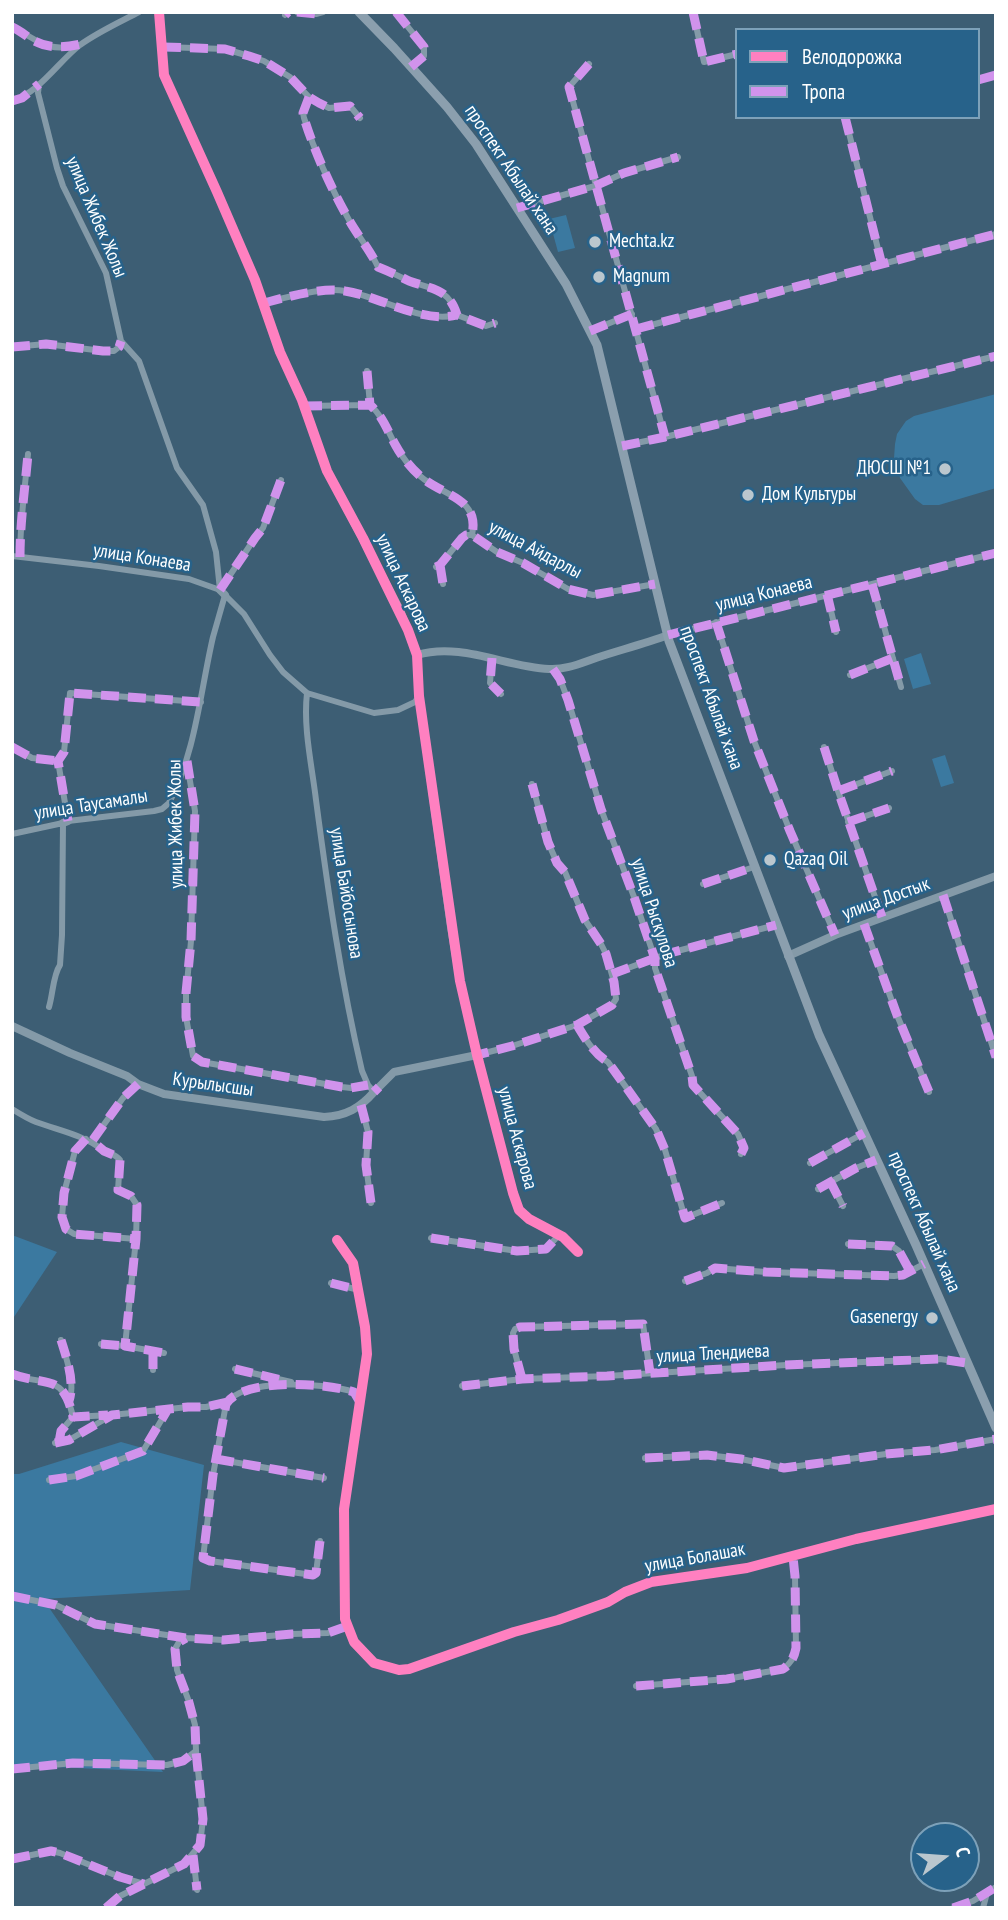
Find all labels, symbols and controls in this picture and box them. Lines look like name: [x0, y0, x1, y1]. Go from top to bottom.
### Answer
legend: [735, 28, 980, 119]
text: Велодорожка: [802, 43, 902, 70]
text: Тропа: [802, 78, 845, 105]
street label: проспект Абылай хана: [459, 101, 563, 239]
street label: улица Жибек Жолы: [60, 153, 132, 281]
place label: Mechta.kz: [609, 231, 674, 253]
marker: Mechta.kz: [587, 234, 603, 250]
place label: Magnum: [613, 266, 670, 288]
marker: Magnum: [591, 269, 607, 285]
place label: ДЮСШ №1: [857, 458, 931, 480]
marker: ДЮСШ №1: [937, 461, 953, 477]
place label: Дом Культуры: [762, 484, 856, 506]
marker: Дом Культуры: [740, 487, 756, 503]
street label: улица Айдарлы: [484, 516, 586, 584]
street label: улица Аскарова: [370, 531, 436, 635]
street label: улица Конаева: [92, 539, 192, 577]
street label: улица Конаева: [713, 571, 815, 617]
street label: проспект Абылай хана: [674, 623, 748, 773]
street label: улица Жибек Жолы: [163, 759, 189, 889]
street label: улица Таусамалы: [33, 785, 149, 825]
street label: улица Байбосынова: [324, 826, 368, 960]
place label: Qazaq Oil: [784, 849, 848, 871]
marker: Qazaq Oil: [762, 852, 778, 868]
street label: улица Рыскулова: [626, 855, 682, 971]
street label: улица Достык: [839, 873, 933, 925]
street label: Курылысшы: [171, 1068, 255, 1102]
street label: улица Аскарова: [492, 1084, 542, 1192]
street label: проспект Абылай хана: [883, 1148, 965, 1296]
place label: Gasenergy: [850, 1307, 918, 1329]
marker: Gasenergy: [924, 1310, 940, 1326]
street label: улица Тлендиева: [656, 1340, 770, 1368]
street label: улица Болашак: [643, 1538, 747, 1578]
north arrow: [910, 1822, 980, 1892]
text: С: [951, 1844, 976, 1859]

